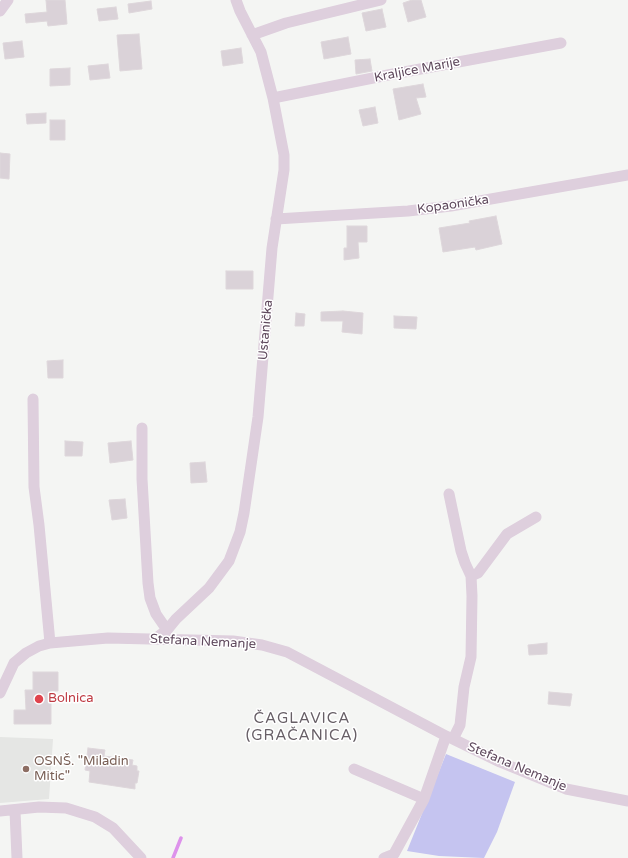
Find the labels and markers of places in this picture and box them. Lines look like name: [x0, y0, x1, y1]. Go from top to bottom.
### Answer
place label: Bolnica: [48, 691, 93, 707]
marker: Bolnica: [33, 693, 45, 705]
place label: OSNŠ. "Miladin Mitic": [34, 754, 129, 785]
marker: OSNŠ. "Miladin Mitic": [21, 764, 31, 774]

